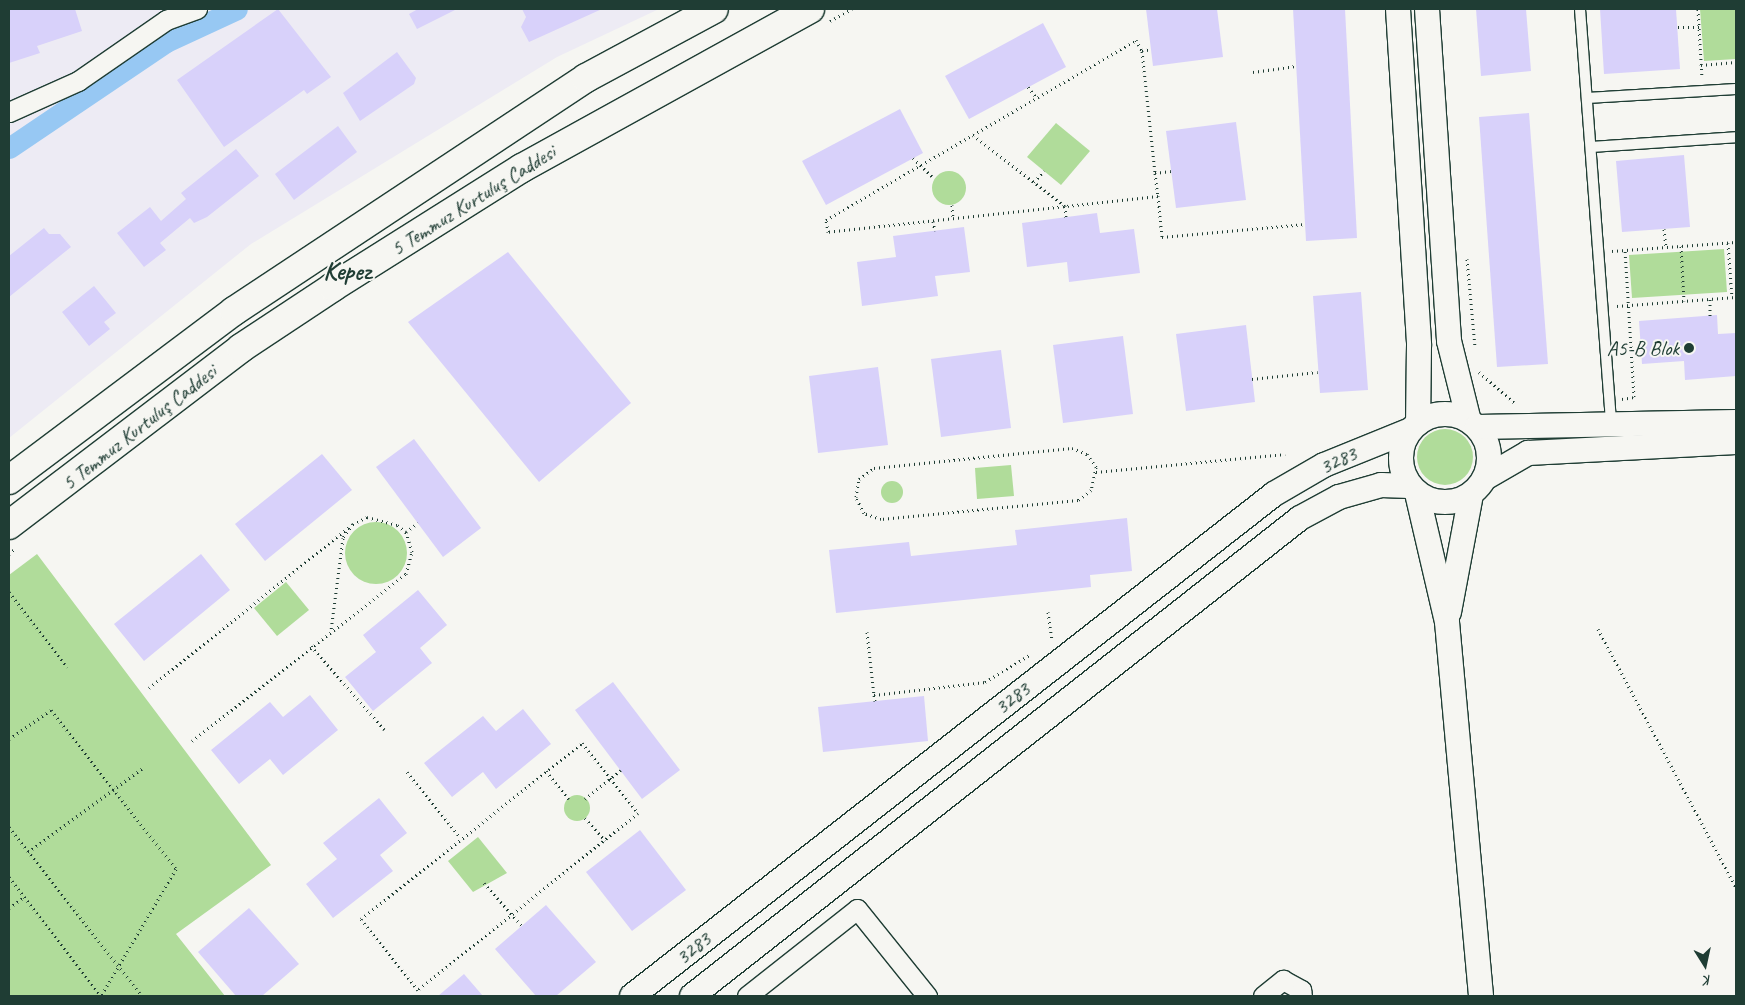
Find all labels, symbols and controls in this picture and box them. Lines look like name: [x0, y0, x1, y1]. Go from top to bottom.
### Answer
street label: 5 Temmuz Kurtuluş Caddesi: [386, 139, 560, 261]
district label: Kepez: [323, 255, 371, 287]
place label: A5-B Blok: [1606, 335, 1679, 361]
marker: A5-B Blok: [1683, 342, 1695, 354]
street label: 5 Temmuz Kurtuluş Caddesi: [57, 359, 221, 495]
street label: 3283: [1316, 441, 1360, 479]
street label: 3283: [989, 676, 1035, 720]
street label: 3283: [670, 926, 716, 970]
north arrow: [1680, 940, 1730, 990]
text: K: [1703, 971, 1713, 989]

